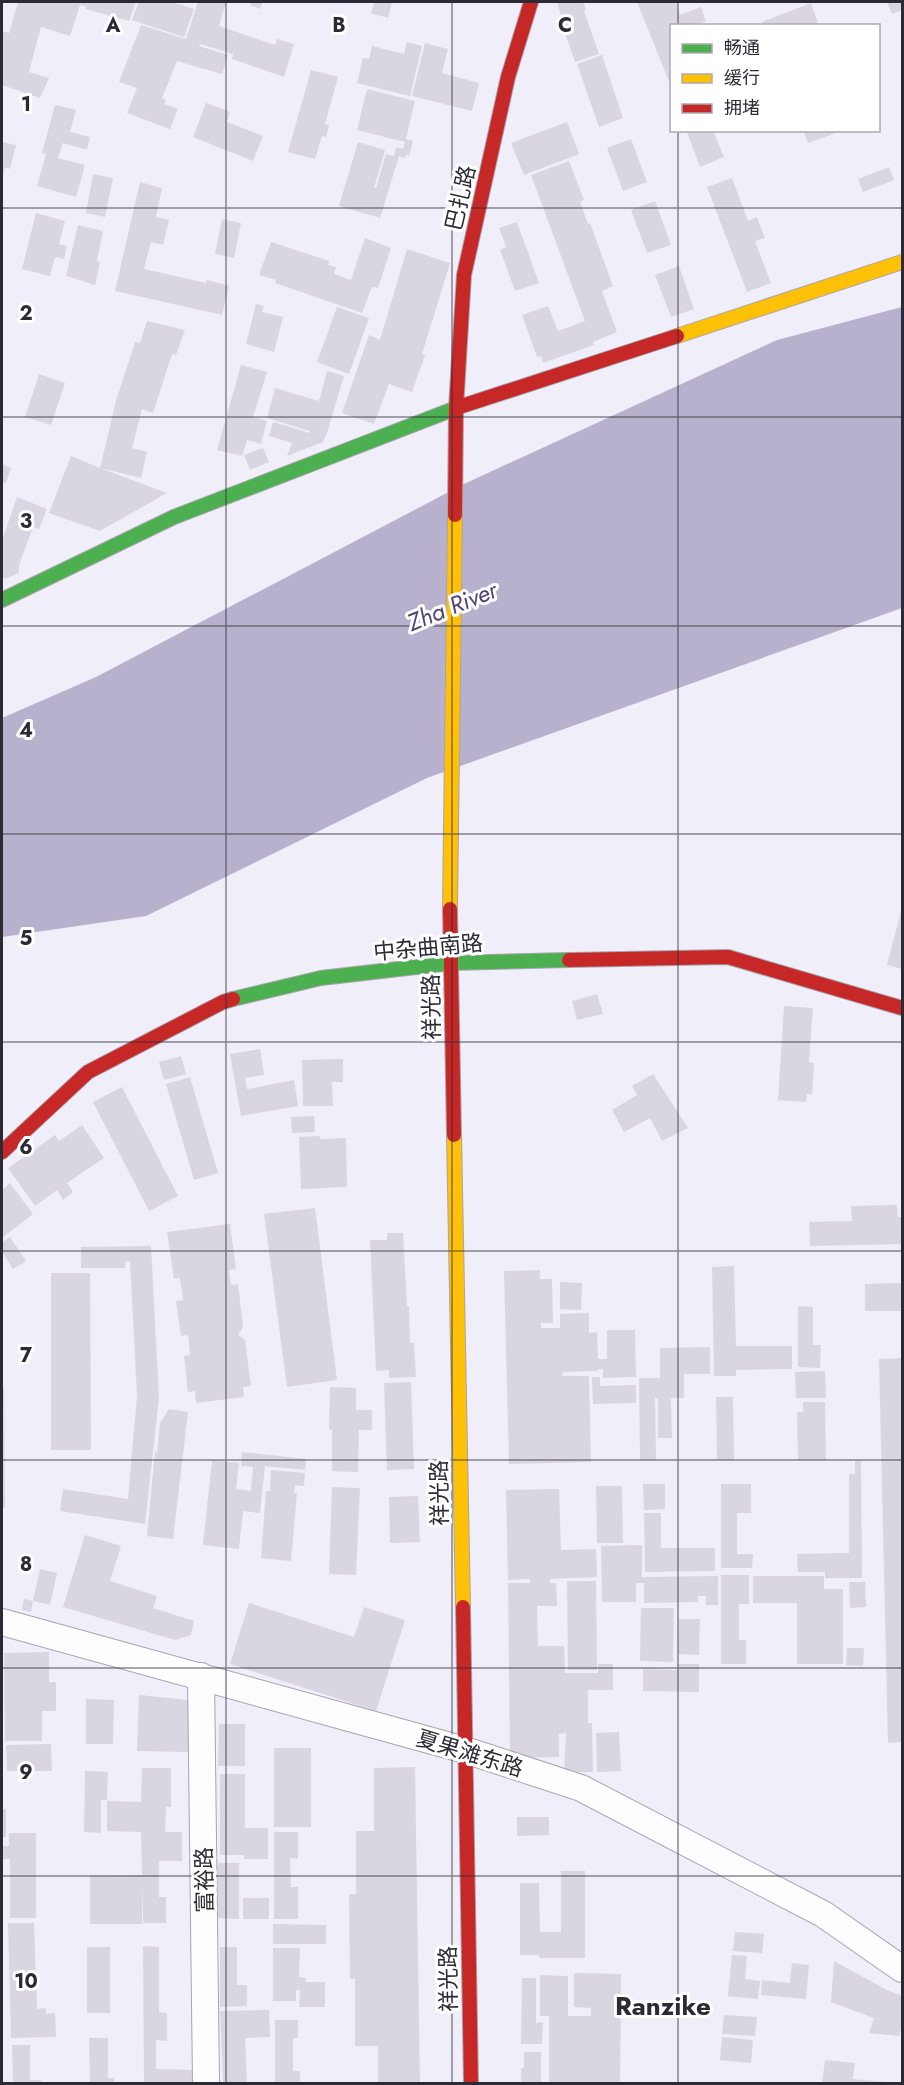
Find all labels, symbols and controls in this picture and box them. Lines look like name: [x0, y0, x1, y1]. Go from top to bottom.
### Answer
text: A: [105, 11, 121, 40]
text: B: [332, 11, 346, 40]
text: C: [558, 11, 572, 40]
legend: [670, 24, 880, 132]
text: 畅通: [724, 35, 760, 61]
text: 缓行: [724, 65, 760, 91]
text: 1: [21, 90, 31, 119]
text: 拥堵: [724, 95, 760, 121]
street label: 巴扎路: [437, 162, 483, 234]
text: 2: [19, 299, 33, 328]
text: 3: [20, 507, 32, 536]
water label: Zha River: [401, 571, 504, 640]
text: 4: [19, 716, 33, 745]
text: 5: [20, 924, 33, 953]
street label: 中杂曲南路: [372, 926, 484, 968]
street label: 祥光路: [414, 974, 448, 1040]
text: 6: [19, 1133, 33, 1162]
text: 7: [20, 1341, 33, 1370]
street label: 祥光路: [422, 1460, 456, 1526]
text: 8: [20, 1550, 32, 1579]
street label: 夏果滩东路: [413, 1722, 527, 1784]
text: 9: [19, 1758, 33, 1787]
street label: 富裕路: [187, 1847, 221, 1913]
street label: 祥光路: [431, 1946, 465, 2012]
text: 10: [14, 1967, 38, 1996]
district label: Ranzike: [615, 1987, 711, 2025]

